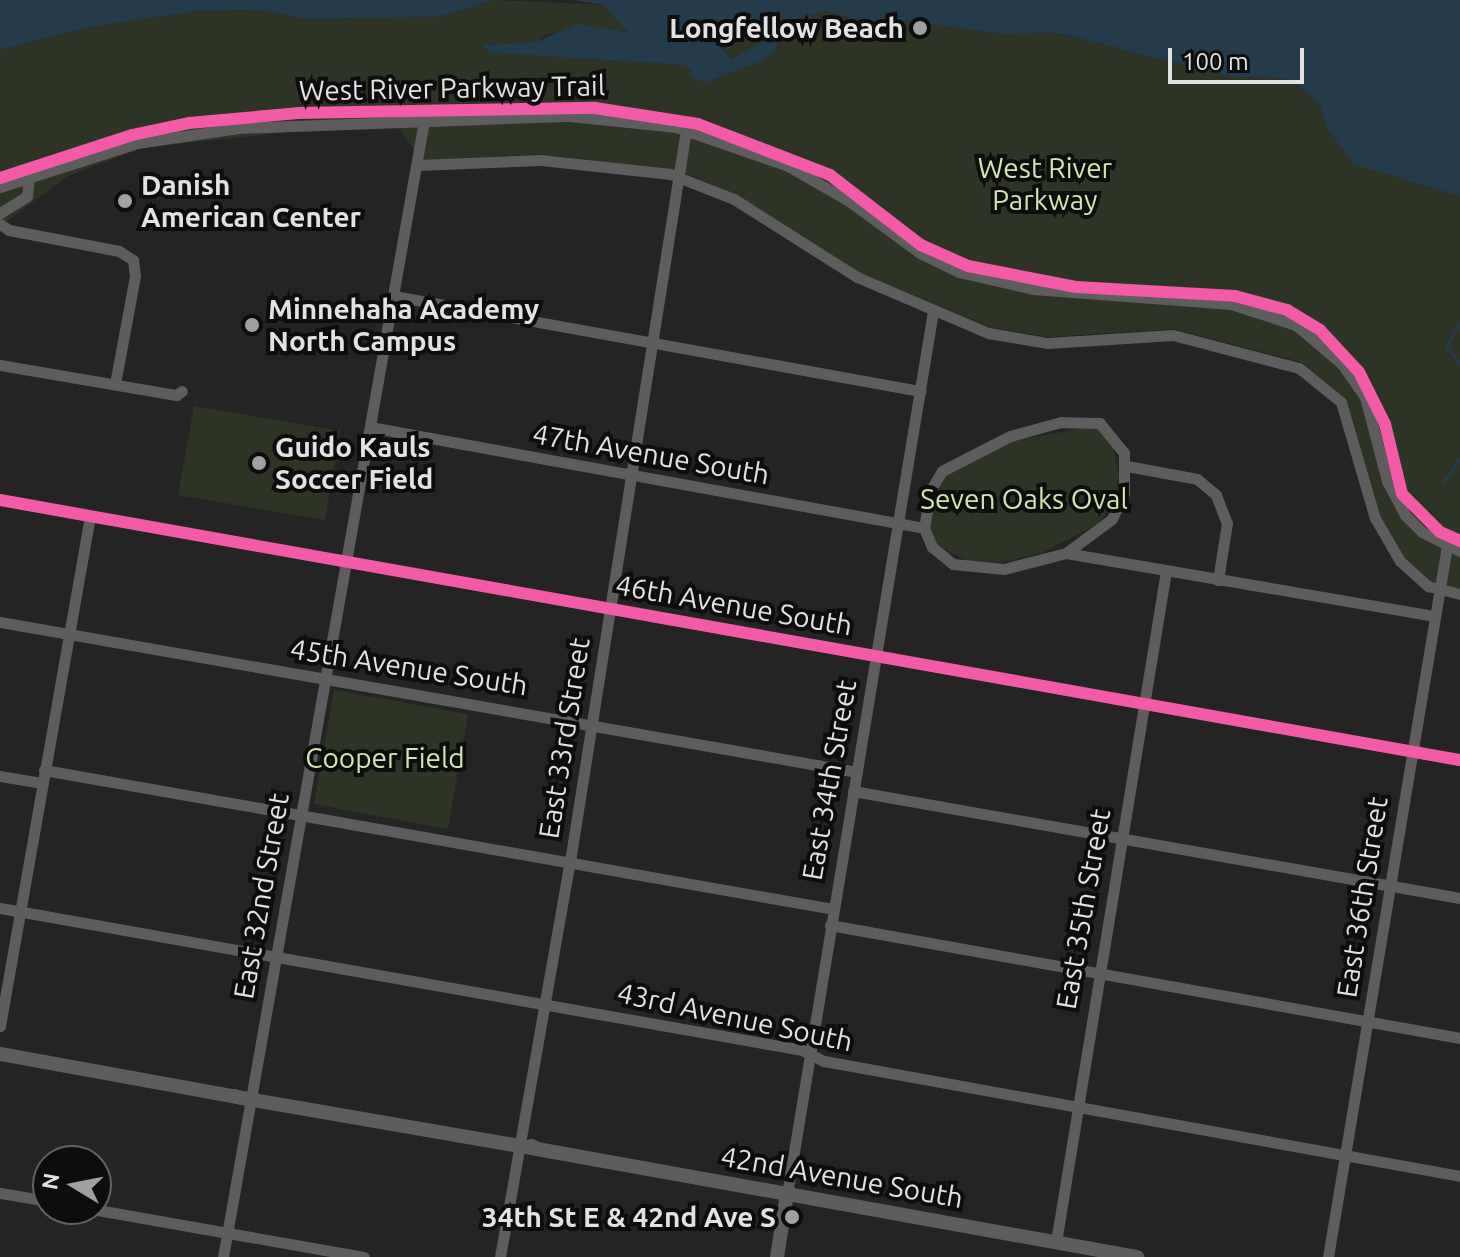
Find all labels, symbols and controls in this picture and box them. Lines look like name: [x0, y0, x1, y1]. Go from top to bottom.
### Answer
place label: Longfellow Beach: [669, 11, 904, 45]
marker: Longfellow Beach: [911, 19, 929, 37]
scale bar: [1172, 32, 1308, 82]
text: 100 m: [1182, 48, 1249, 75]
street label: West River Parkway Trail: [299, 69, 605, 107]
park label: West River Parkway: [978, 151, 1112, 217]
place label: Danish American Center: [141, 168, 361, 234]
marker: Danish American Center: [116, 192, 134, 210]
place label: Minnehaha Academy North Campus: [268, 292, 539, 358]
marker: Minnehaha Academy North Campus: [243, 316, 261, 334]
street label: 47th Avenue South: [530, 417, 772, 491]
place label: Guido Kauls Soccer Field: [275, 430, 433, 496]
marker: Guido Kauls Soccer Field: [250, 454, 268, 472]
park label: Seven Oaks Oval: [920, 482, 1128, 516]
street label: 46th Avenue South: [613, 568, 855, 642]
street label: 45th Avenue South: [288, 632, 530, 702]
street label: East 33rd Street: [532, 635, 596, 841]
street label: East 34th Street: [795, 677, 863, 883]
park label: Cooper Field: [305, 741, 465, 775]
street label: East 32nd Street: [226, 791, 296, 1001]
street label: East 36th Street: [1330, 794, 1394, 1000]
street label: East 35th Street: [1049, 806, 1117, 1012]
street label: 43rd Avenue South: [614, 976, 856, 1058]
street label: 42nd Avenue South: [718, 1139, 966, 1215]
north arrow: [32, 1145, 112, 1225]
text: N: [36, 1171, 64, 1191]
place label: 34th St E & 42nd Ave S: [482, 1200, 776, 1234]
marker: 34th St E & 42nd Ave S: [783, 1208, 801, 1226]

